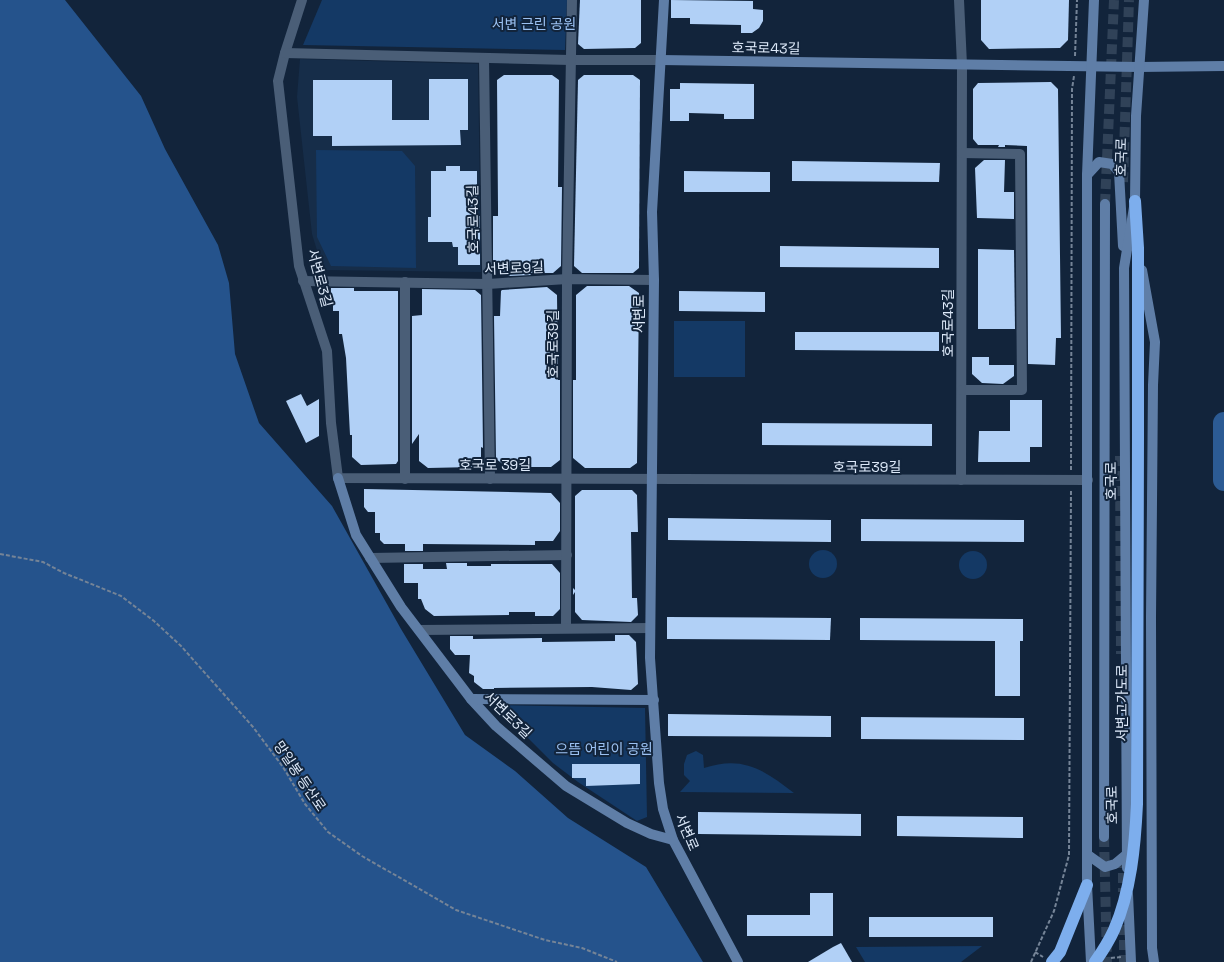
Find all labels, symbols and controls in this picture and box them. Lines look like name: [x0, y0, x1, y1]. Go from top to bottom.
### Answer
park label: 서변 근린 공원: [492, 15, 576, 33]
street label: 호국로43길: [731, 38, 801, 58]
street label: 호국로: [1112, 137, 1130, 176]
street label: 호국로43길: [463, 184, 483, 254]
street label: 서변로3길: [304, 247, 336, 309]
street label: 서변로9길: [484, 258, 544, 278]
street label: 호국로43길: [939, 289, 957, 357]
street label: 서변로: [630, 295, 648, 333]
street label: 호국로39길: [544, 310, 562, 378]
street label: 호국로 39길: [459, 456, 531, 474]
street label: 호국로39길: [833, 458, 901, 476]
street label: 호국로: [1102, 462, 1120, 500]
street label: 서변고가도로: [1113, 664, 1131, 742]
street label: 서변로3길: [480, 688, 536, 742]
street label: 망일봉 등산로: [270, 737, 330, 815]
park label: 으뜸 어린이 공원: [555, 740, 653, 758]
street label: 호국로: [1103, 785, 1121, 824]
street label: 서변로: [671, 811, 703, 853]

